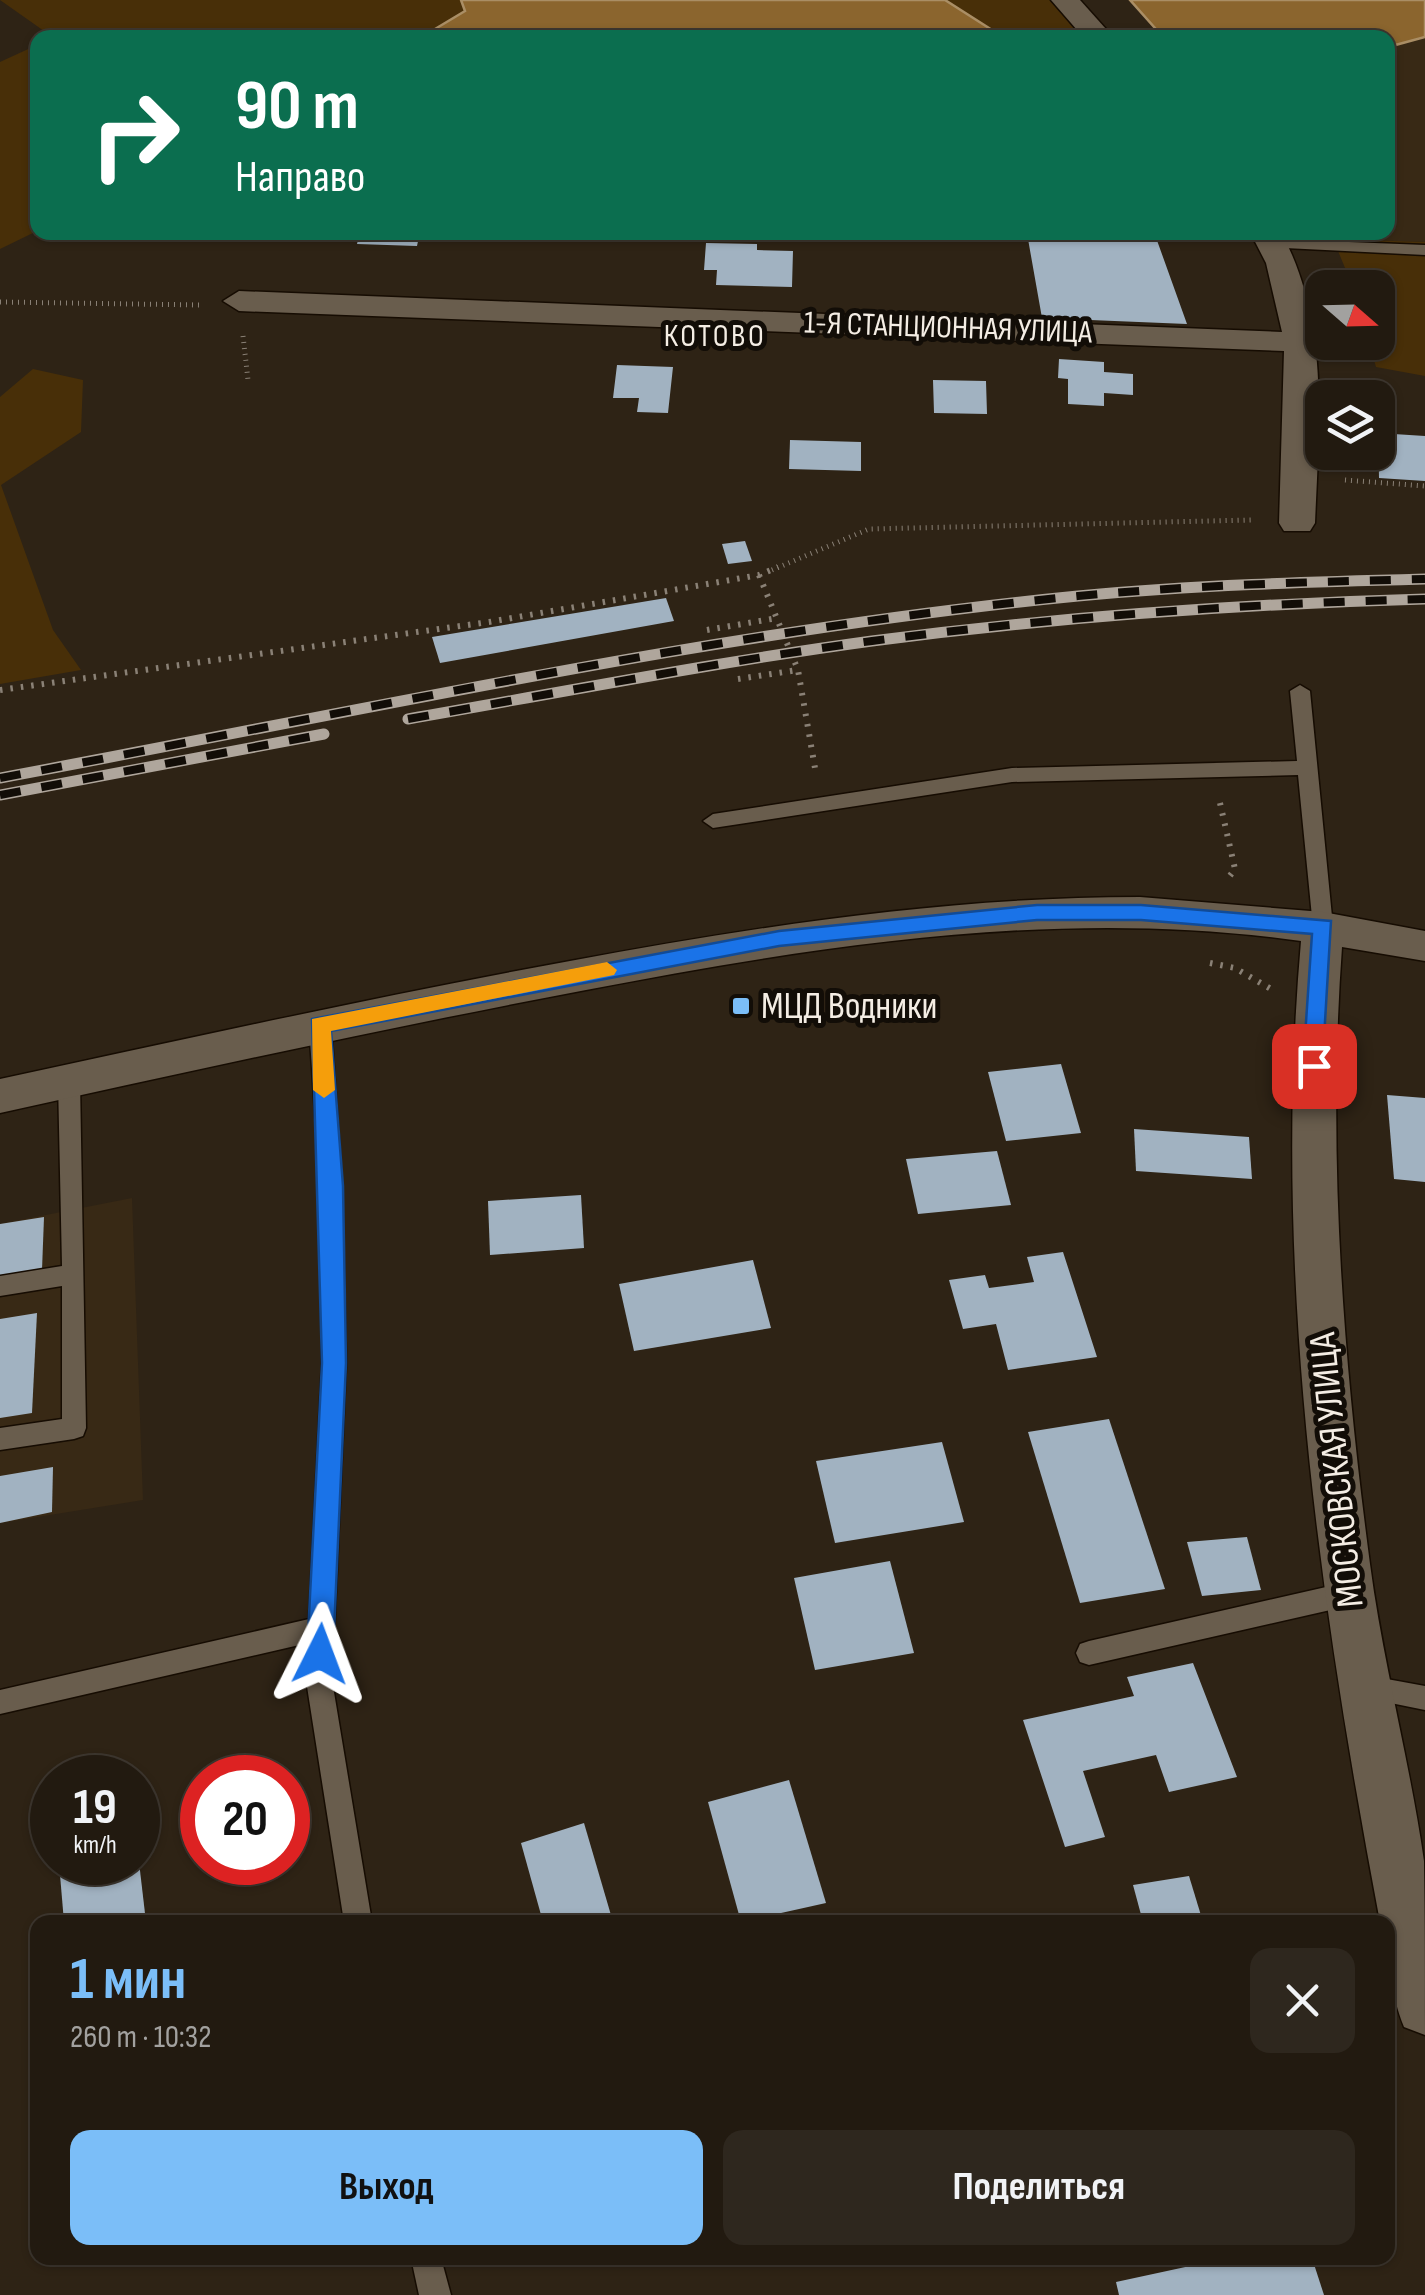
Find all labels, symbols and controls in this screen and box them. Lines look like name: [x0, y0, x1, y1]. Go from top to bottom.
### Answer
text: 90 m: [235, 65, 359, 149]
icon: right: [70, 70, 200, 200]
text: Направо: [235, 150, 365, 205]
north arrow: [1305, 270, 1395, 360]
map controls: [1305, 270, 1395, 470]
street label: 1-Я СТАНЦИОННАЯ УЛИЦА: [803, 303, 1093, 353]
district label: КОТОВО: [664, 317, 766, 356]
button: layers: [1305, 380, 1395, 470]
place label: МЦД Водники: [761, 984, 937, 1029]
marker: МЦД Водники: [730, 995, 752, 1017]
pin: [1272, 1024, 1357, 1109]
icon: arrive: [1287, 1039, 1342, 1094]
street label: МОСКОВСКАЯ УЛИЦА: [1300, 1330, 1374, 1610]
position arrow: [268, 1602, 372, 1706]
speed limit sign: 20: [180, 1755, 310, 1885]
text: 19: [73, 1778, 117, 1838]
text: km/h: [73, 1830, 117, 1861]
text: 1 мин: [70, 1944, 186, 2016]
button: close: [1250, 1948, 1355, 2053]
text: 260 m · 10:32: [70, 2018, 211, 2057]
button: Выход: [70, 2130, 703, 2245]
button: Поделиться: [723, 2130, 1355, 2245]

